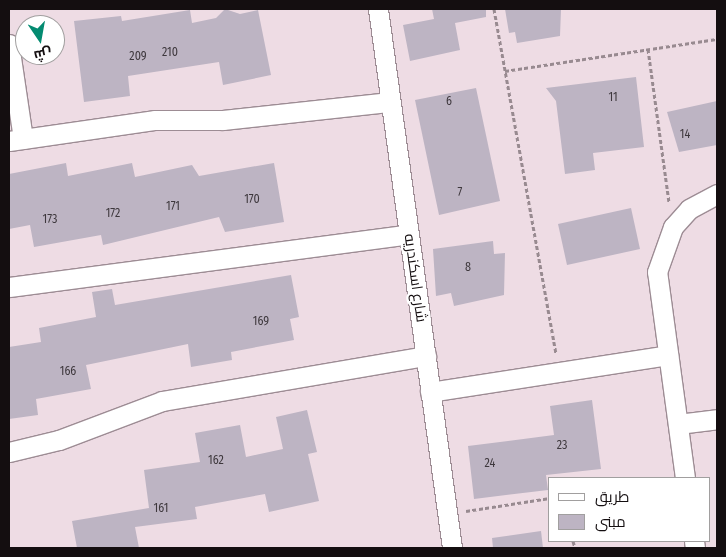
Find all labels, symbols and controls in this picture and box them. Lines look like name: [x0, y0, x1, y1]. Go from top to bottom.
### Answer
north arrow: [15, 15, 65, 65]
text: ش: [32, 44, 54, 64]
house number: 210: [162, 46, 178, 60]
house number: 209: [129, 50, 147, 64]
house number: 11: [608, 91, 618, 105]
house number: 6: [446, 95, 452, 109]
house number: 14: [680, 128, 690, 142]
house number: 7: [458, 186, 462, 200]
house number: 170: [244, 193, 260, 207]
house number: 171: [166, 200, 180, 214]
house number: 172: [106, 207, 120, 221]
house number: 173: [43, 213, 57, 227]
street label: شارع اسكندريه: [400, 233, 430, 323]
house number: 8: [465, 261, 471, 275]
house number: 169: [253, 315, 269, 329]
house number: 166: [60, 365, 76, 379]
house number: 23: [557, 439, 567, 453]
house number: 162: [208, 454, 224, 468]
house number: 24: [485, 457, 495, 471]
legend: [548, 477, 711, 542]
text: طريق: [595, 488, 629, 506]
house number: 161: [154, 502, 168, 516]
text: مبنى: [595, 513, 626, 531]

